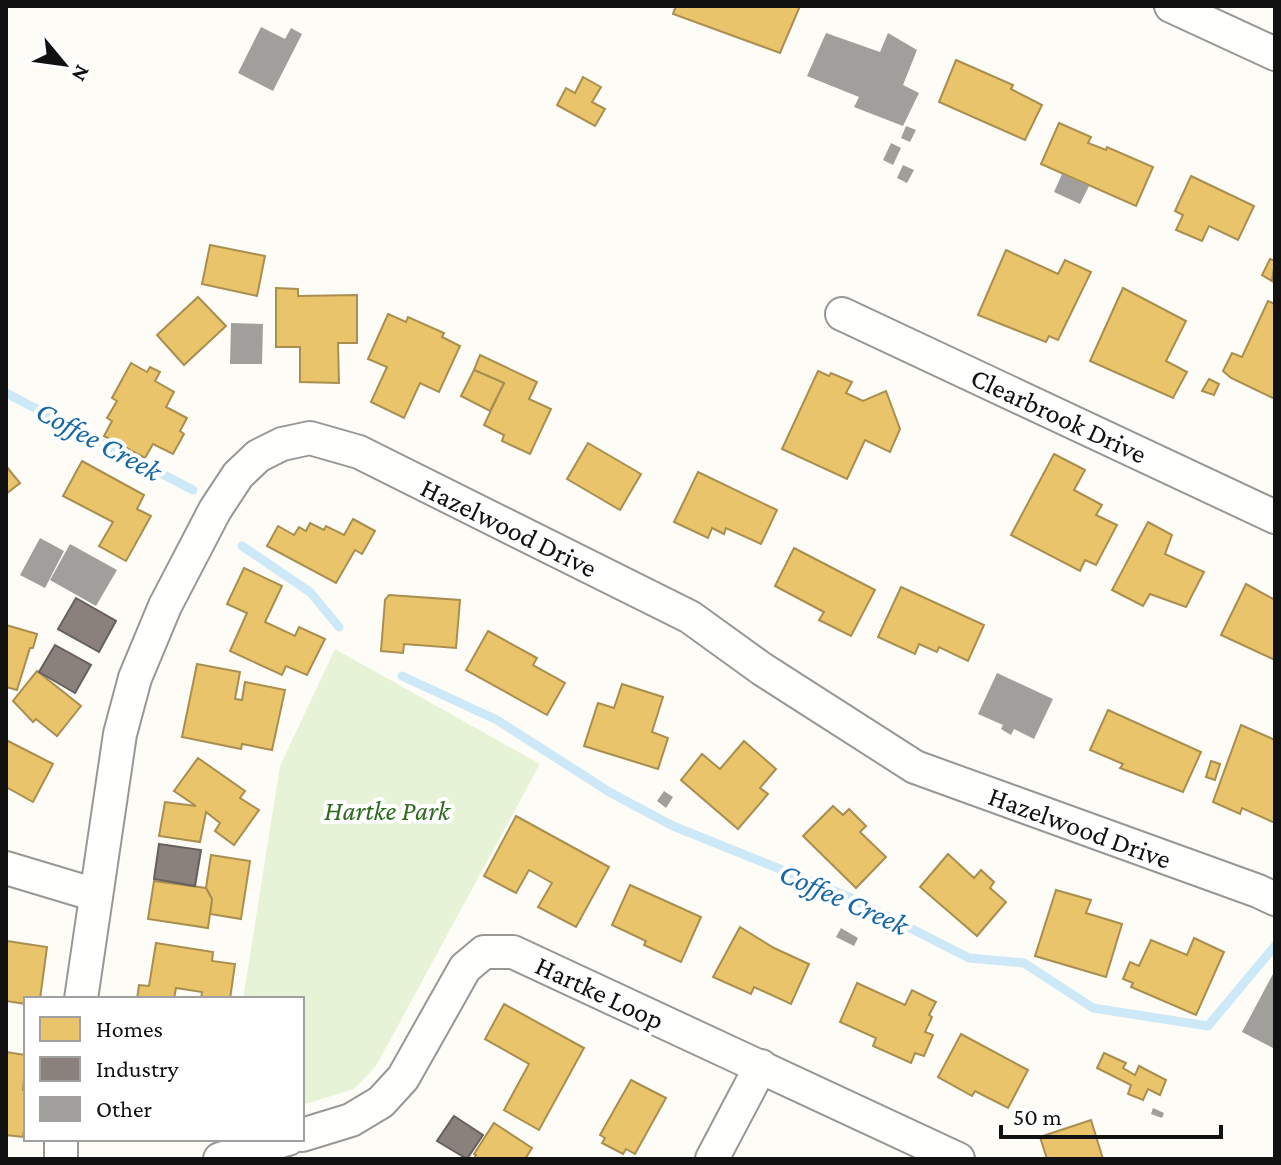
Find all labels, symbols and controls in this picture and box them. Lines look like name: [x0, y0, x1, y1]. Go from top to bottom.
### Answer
north arrow: [24, 24, 104, 104]
text: N: [66, 61, 96, 86]
street label: Clearbrook Drive: [966, 361, 1151, 470]
water label: Coffee Creek: [30, 394, 169, 489]
street label: Hazelwood Drive: [416, 471, 602, 583]
street label: Hazelwood Drive: [984, 780, 1175, 875]
park label: Hartke Park: [324, 795, 452, 826]
water label: Coffee Creek: [774, 856, 915, 943]
street label: Hartke Loop: [531, 949, 669, 1036]
legend: [24, 997, 304, 1141]
text: Homes: [96, 1015, 163, 1042]
text: Industry: [96, 1055, 179, 1082]
scale bar: [1001, 1089, 1221, 1139]
text: Other: [96, 1095, 152, 1122]
text: 50 m: [1013, 1103, 1062, 1130]

